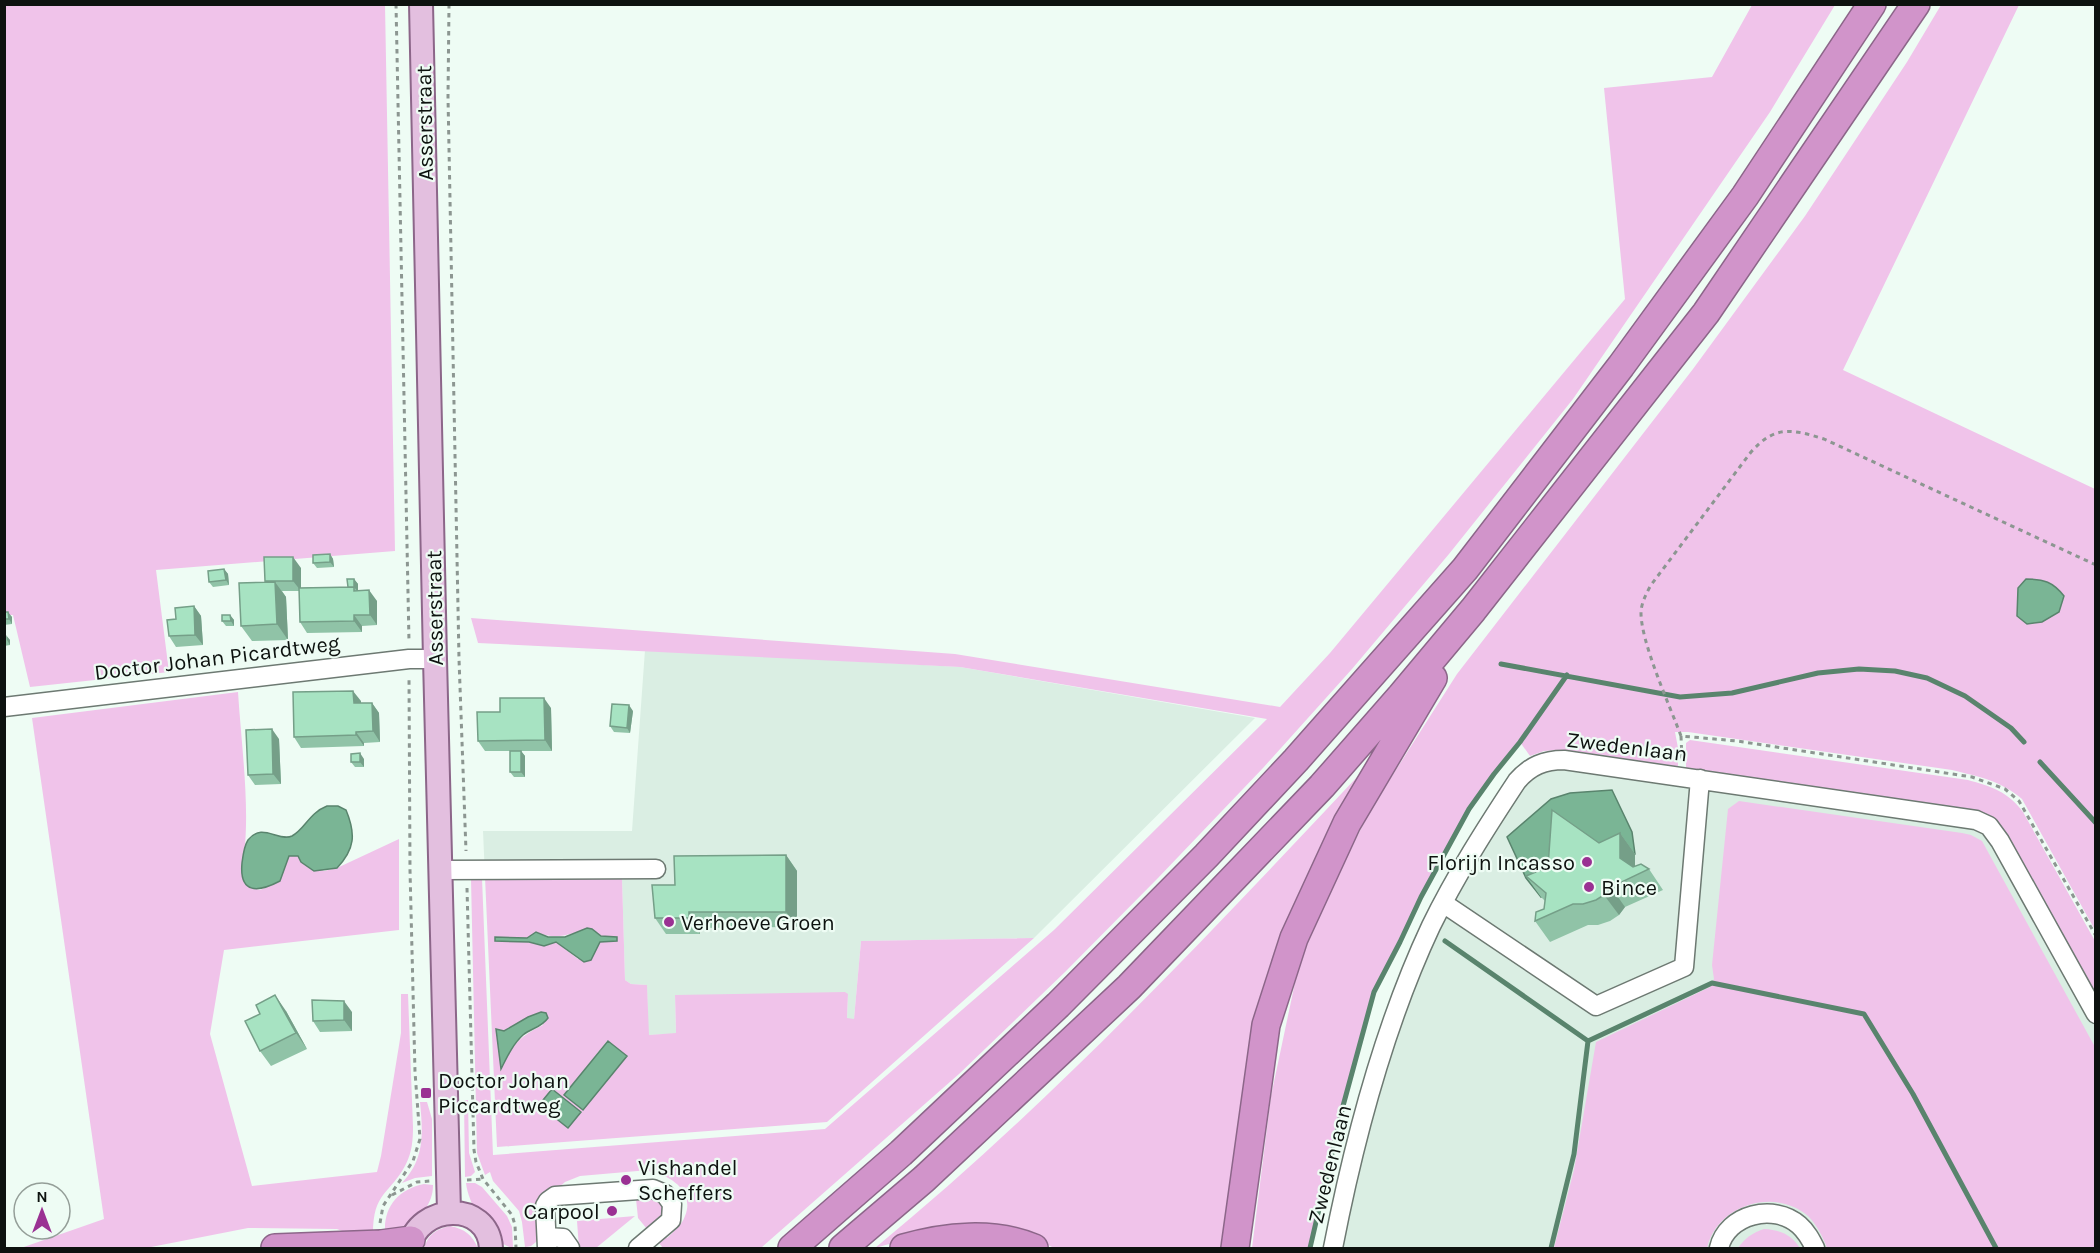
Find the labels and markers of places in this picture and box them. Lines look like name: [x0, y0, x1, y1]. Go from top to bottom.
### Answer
place label: Florijn Incasso: [1427, 850, 1575, 876]
marker: Florijn Incasso: [1580, 855, 1594, 869]
place label: Bince: [1601, 875, 1657, 901]
marker: Bince: [1582, 880, 1596, 894]
place label: Verhoeve Groen: [681, 910, 835, 936]
marker: Verhoeve Groen: [662, 915, 676, 929]
place label: Doctor Johan Piccardtweg: [438, 1068, 569, 1119]
marker: Doctor Johan Piccardtweg: [419, 1086, 433, 1100]
place label: Vishandel Scheffers: [638, 1155, 738, 1206]
marker: Vishandel Scheffers: [619, 1173, 633, 1187]
place label: Carpool: [523, 1199, 600, 1225]
marker: Carpool: [605, 1204, 619, 1218]

